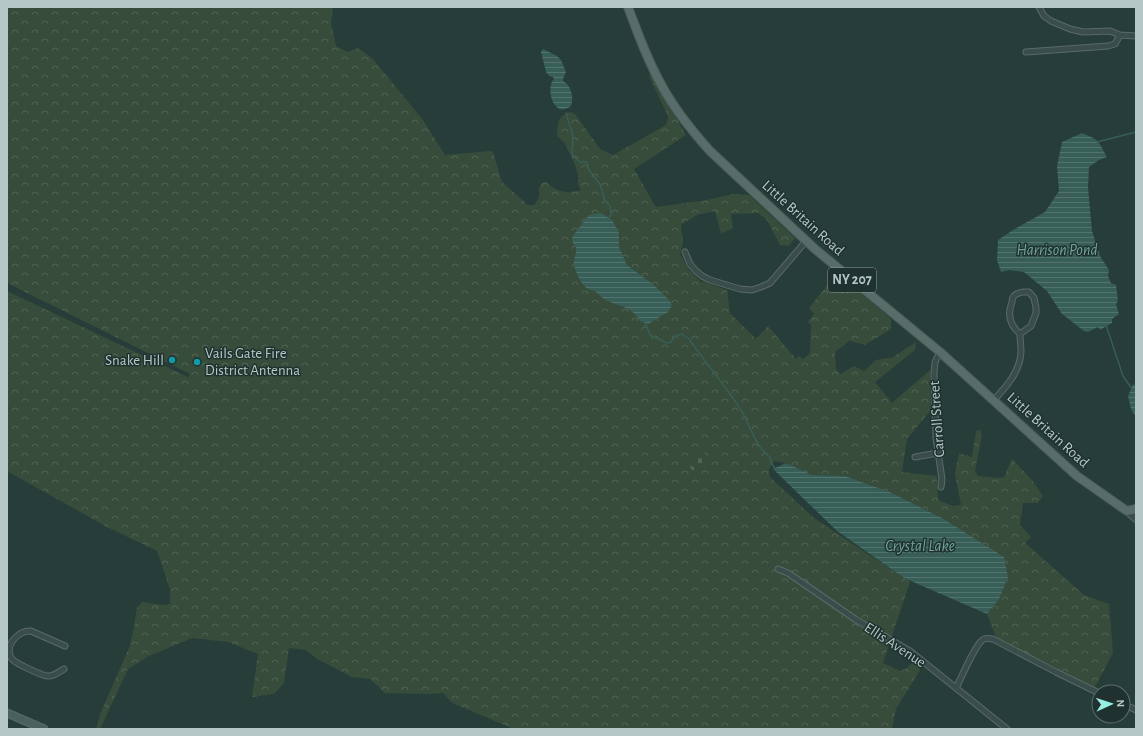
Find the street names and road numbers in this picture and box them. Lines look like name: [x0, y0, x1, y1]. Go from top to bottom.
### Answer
street label: Little Britain Road: [759, 178, 847, 259]
road number: NY 207: [828, 268, 876, 292]
street label: Carroll Street: [927, 380, 947, 458]
street label: Little Britain Road: [1004, 390, 1092, 471]
street label: Ellis Avenue: [862, 620, 929, 670]

